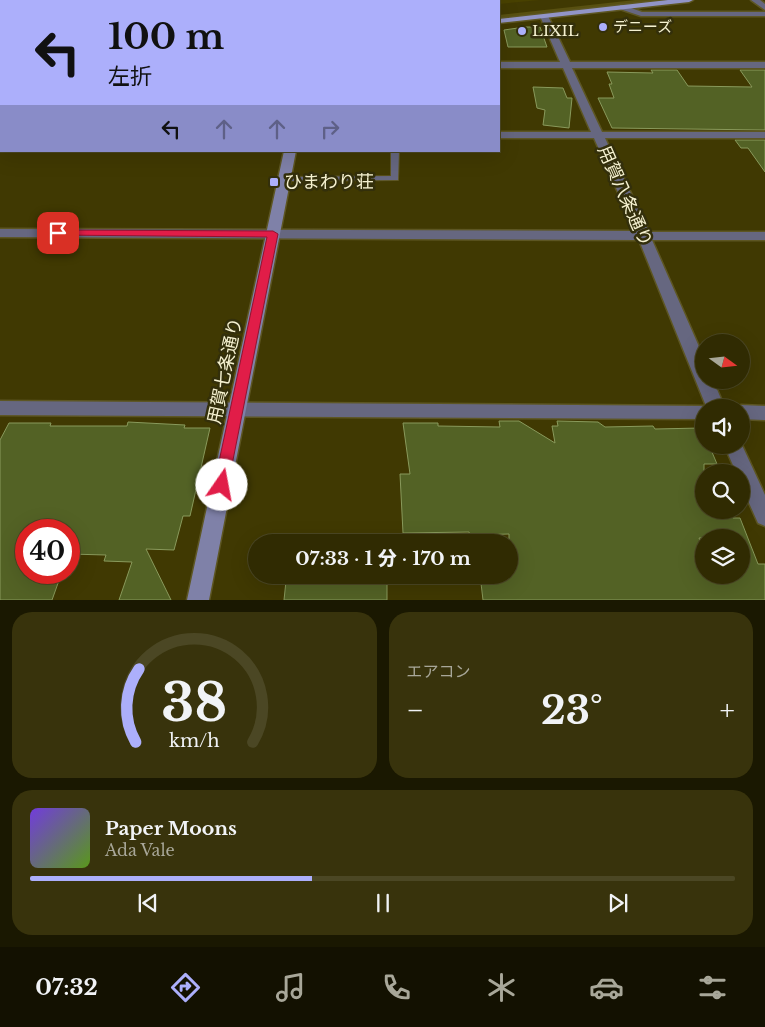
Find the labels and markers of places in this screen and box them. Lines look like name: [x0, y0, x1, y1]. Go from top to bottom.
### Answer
place label: デニーズ: [613, 17, 672, 36]
place label: LIXIL: [532, 21, 579, 40]
marker: デニーズ: [597, 21, 609, 33]
marker: LIXIL: [516, 25, 528, 37]
place label: ひまわり荘: [284, 171, 374, 193]
marker: ひまわり荘: [268, 176, 280, 188]
pin: [37, 212, 79, 254]

